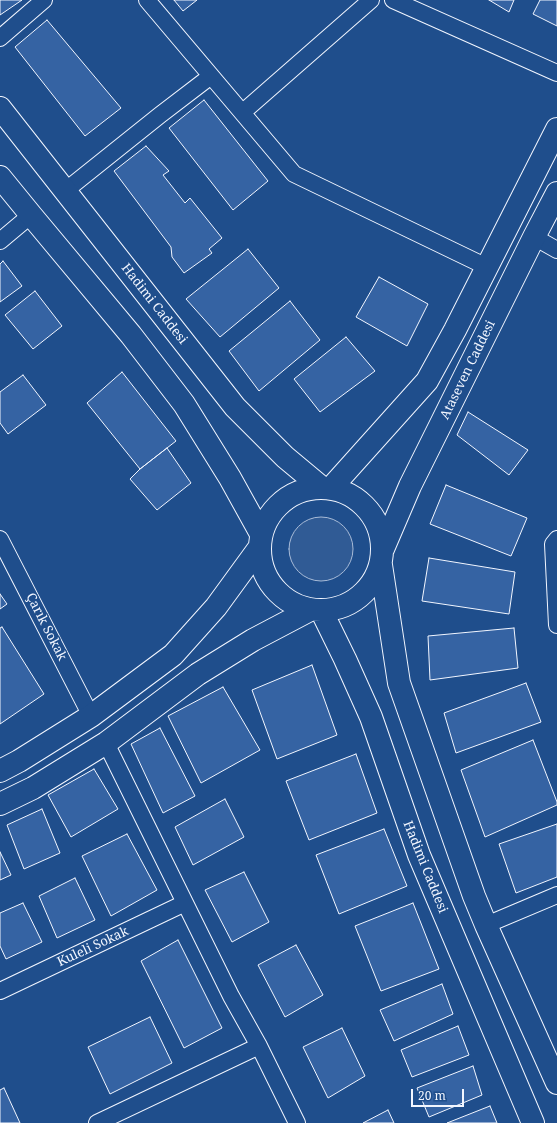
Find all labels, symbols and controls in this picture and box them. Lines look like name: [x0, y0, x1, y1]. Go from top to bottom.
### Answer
street label: Hadimi Caddesi: [118, 261, 190, 347]
street label: Ataseven Caddesi: [437, 318, 499, 422]
street label: Çarık Sokak: [22, 591, 70, 663]
street label: Hadimi Caddesi: [399, 819, 451, 915]
street label: Kuleli Sokak: [55, 924, 131, 970]
scale bar: [413, 1081, 466, 1107]
text: 20 m: [418, 1087, 446, 1104]

